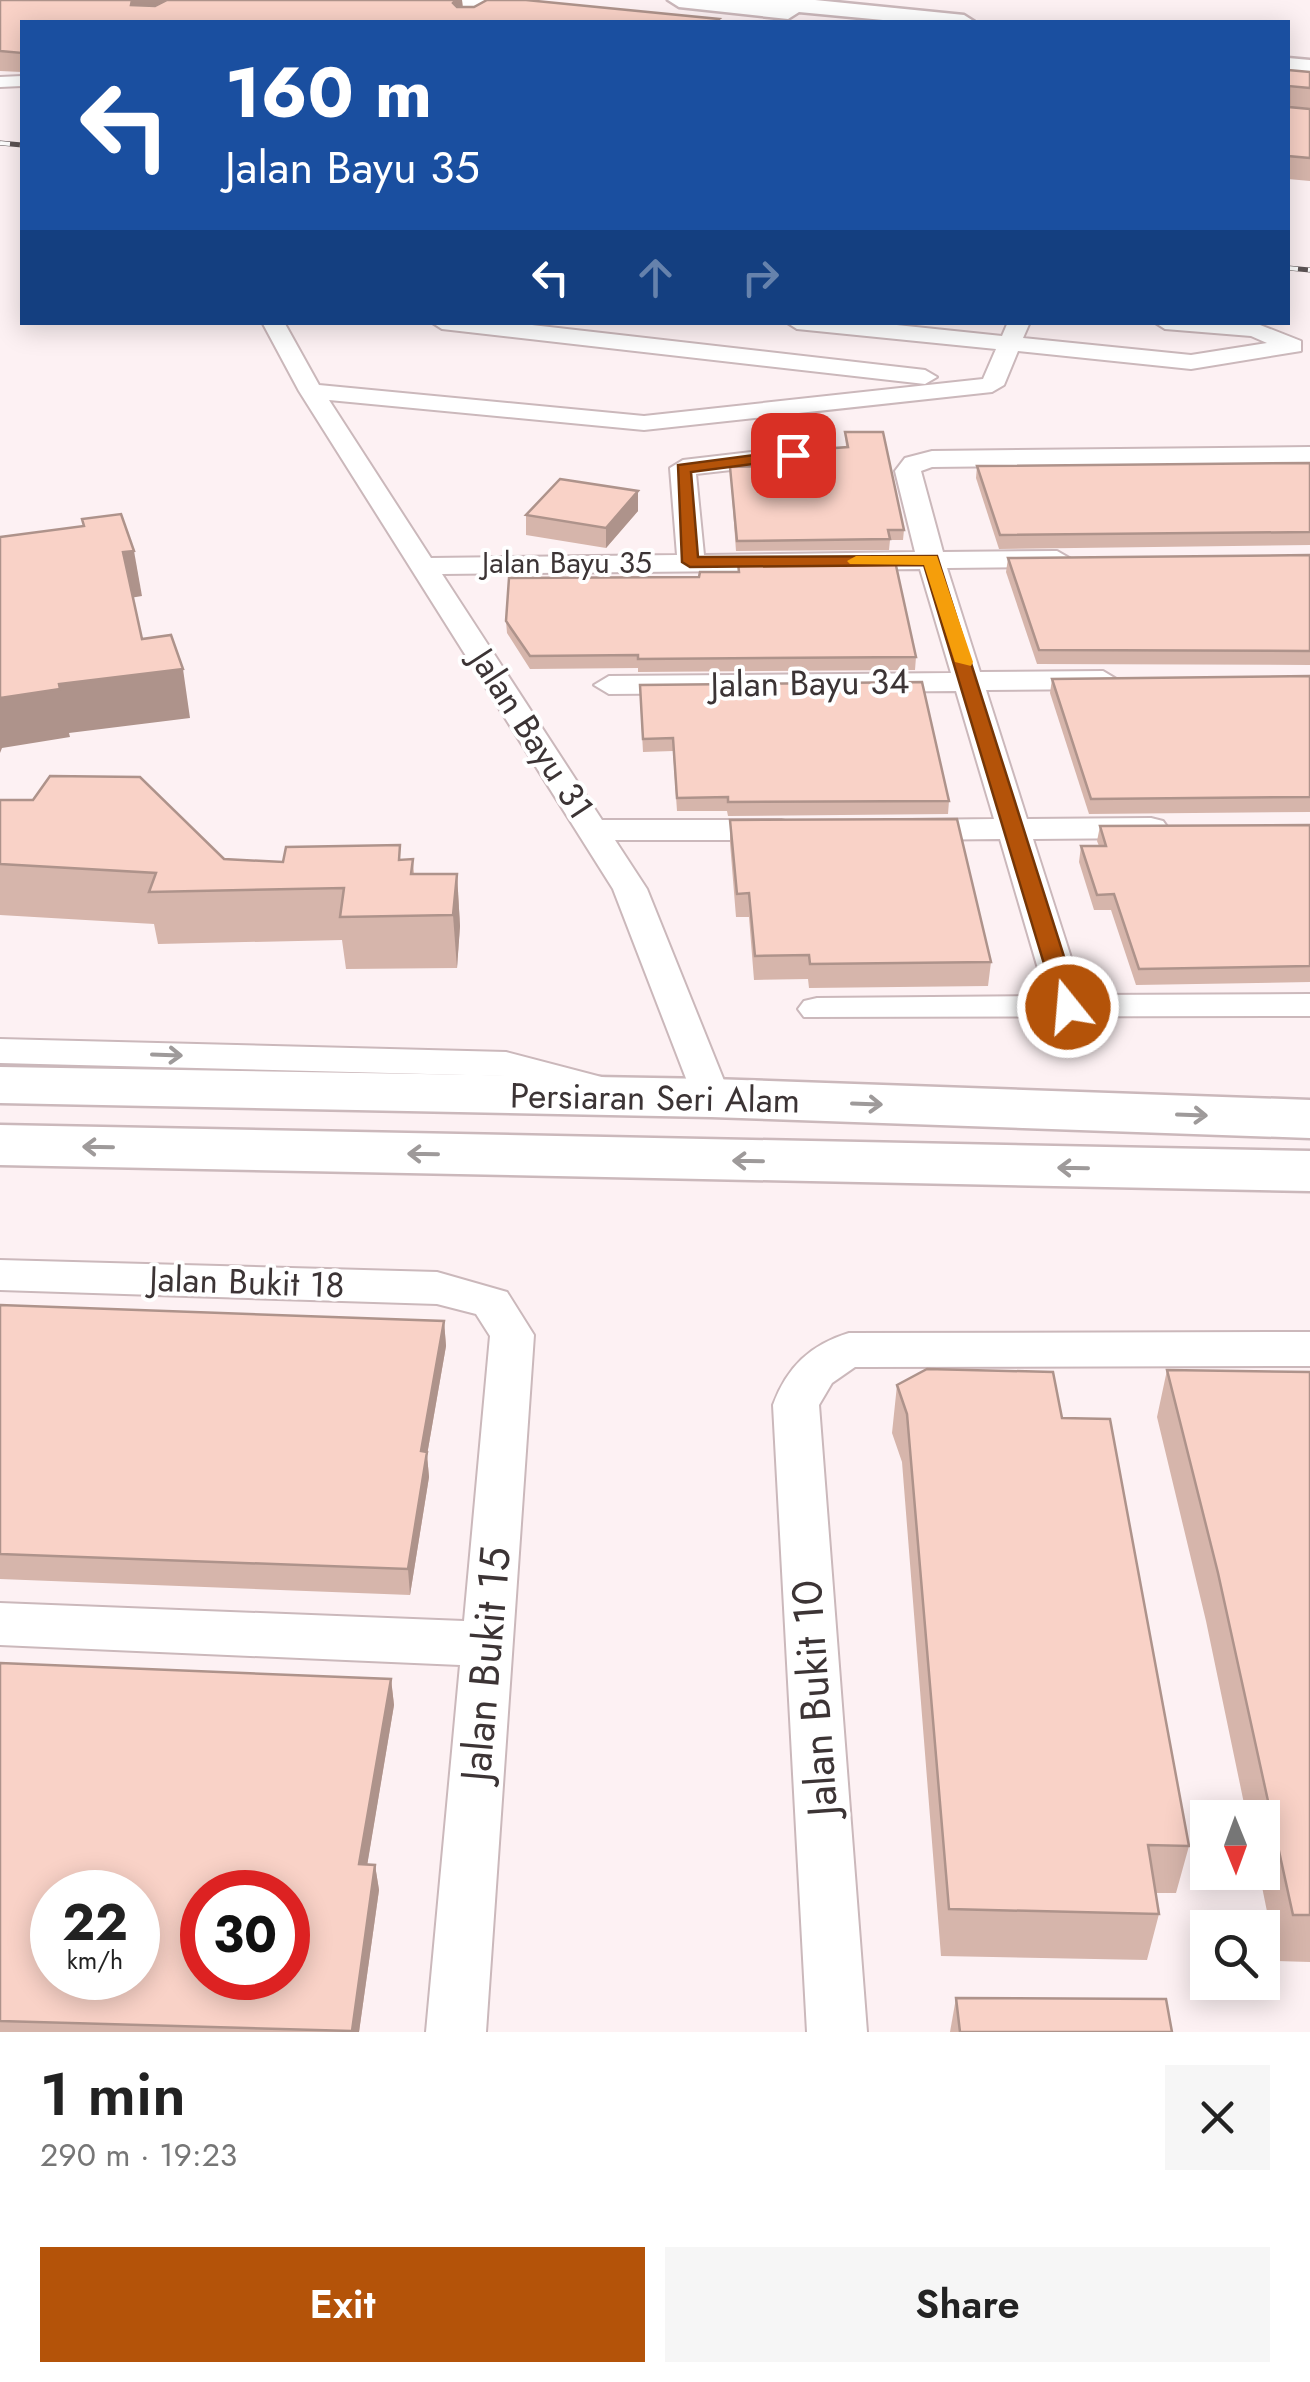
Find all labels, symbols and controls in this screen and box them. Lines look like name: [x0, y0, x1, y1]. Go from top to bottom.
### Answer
text: 160 m: [225, 42, 432, 143]
icon: left: [60, 60, 190, 190]
text: Jalan Bayu 35: [225, 135, 480, 200]
icon: left: [523, 250, 578, 305]
icon: ahead: [628, 250, 683, 305]
icon: right: [733, 250, 788, 305]
pin: [751, 413, 836, 498]
icon: arrive: [766, 428, 821, 483]
street label: Jalan Bayu 35: [478, 541, 652, 584]
street label: Jalan Bayu 31: [456, 636, 606, 829]
street label: Jalan Bayu 34: [706, 656, 910, 710]
position arrow: [1016, 955, 1120, 1059]
one-way arrow: [151, 1046, 183, 1065]
street label: Persiaran Seri Alam: [510, 1070, 800, 1126]
one-way arrow: [851, 1095, 883, 1114]
one-way arrow: [1176, 1106, 1208, 1125]
one-way arrow: [82, 1138, 114, 1156]
one-way arrow: [407, 1144, 440, 1164]
one-way arrow: [732, 1152, 764, 1170]
one-way arrow: [1057, 1158, 1090, 1178]
street label: Jalan Bukit 18: [145, 1253, 345, 1310]
street label: Jalan Bukit 15: [444, 1544, 526, 1789]
street label: Jalan Bukit 10: [776, 1578, 854, 1823]
north arrow: [1190, 1800, 1280, 1890]
map controls: [1190, 1800, 1280, 2000]
speed limit sign: 30: [180, 1870, 310, 2000]
text: 22: [62, 1886, 128, 1959]
button: search: [1190, 1910, 1280, 2000]
text: km/h: [67, 1942, 123, 1978]
text: 1 min: [40, 2051, 186, 2138]
button: close: [1165, 2065, 1270, 2170]
text: 290 m · 19:23: [40, 2132, 237, 2178]
button: Exit: [40, 2247, 645, 2362]
button: Share: [665, 2247, 1270, 2362]

